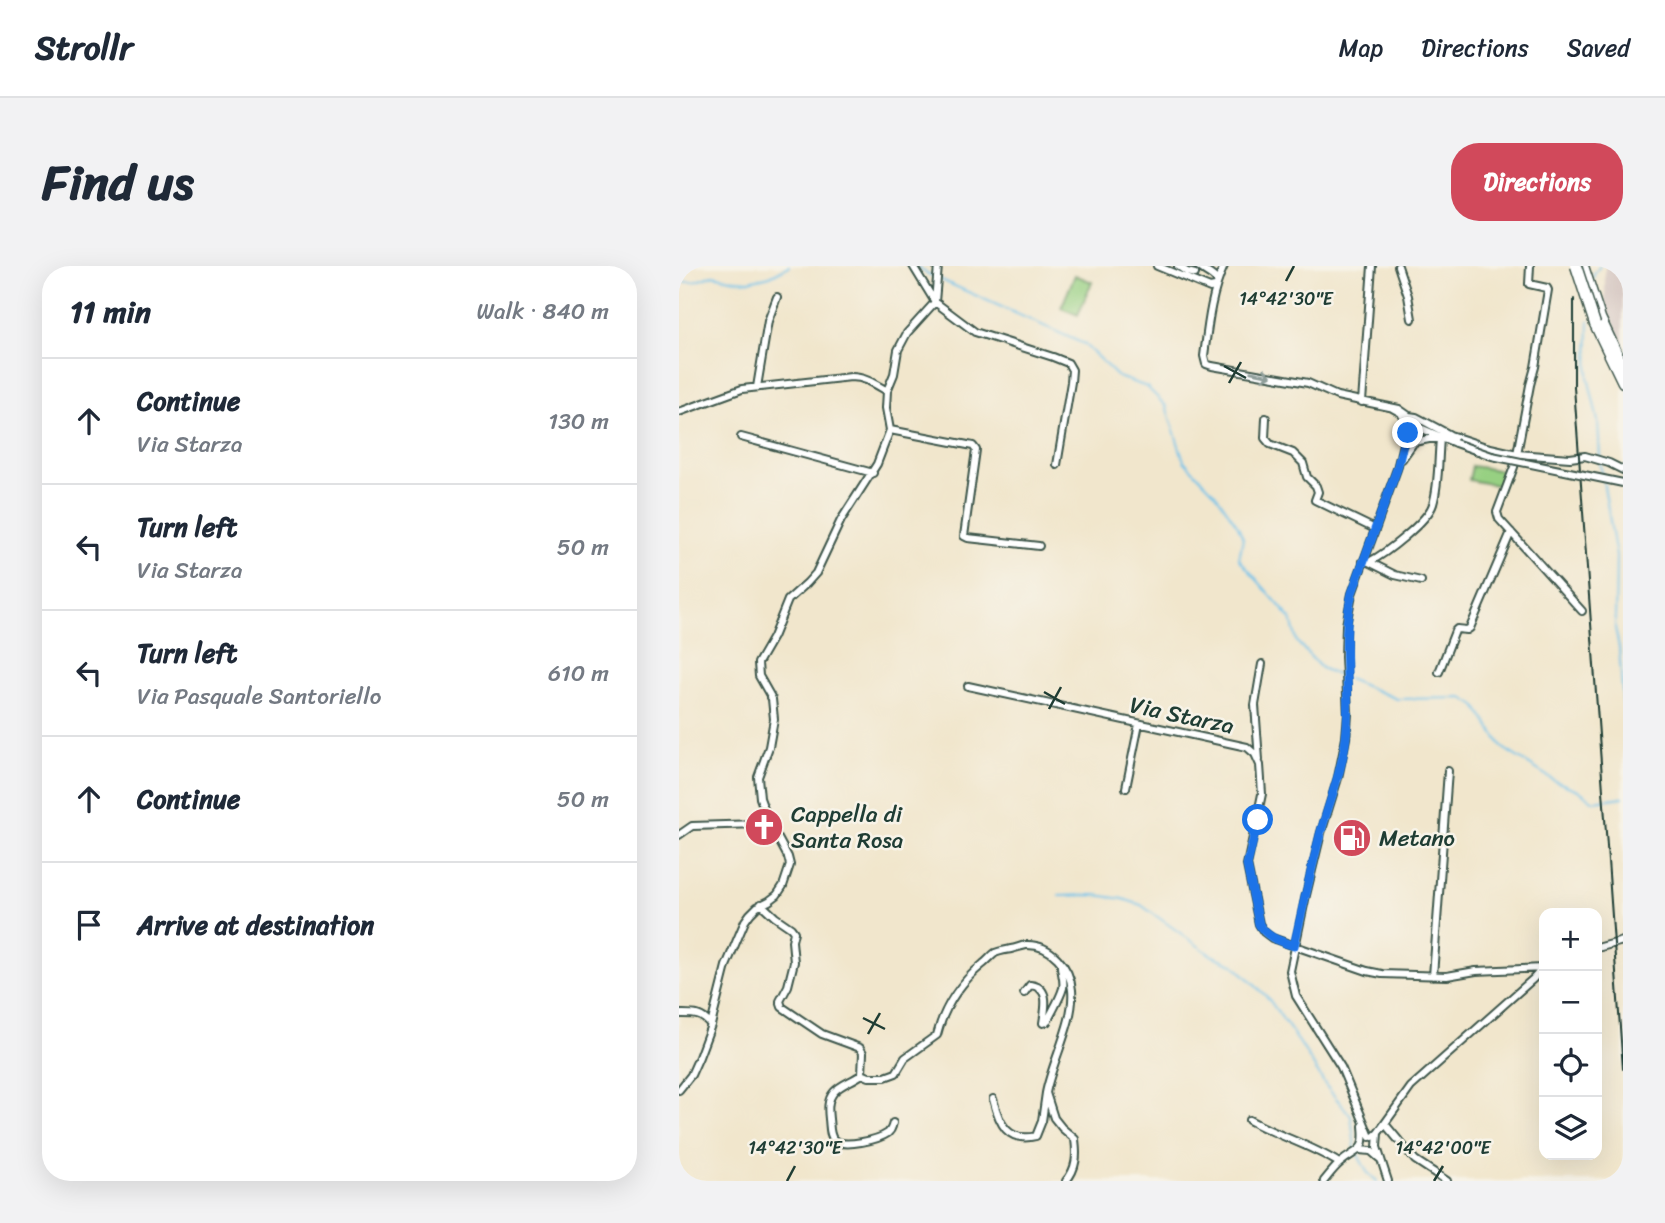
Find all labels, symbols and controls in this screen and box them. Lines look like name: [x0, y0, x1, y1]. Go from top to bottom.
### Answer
text: Strollr: [35, 19, 133, 77]
text: Map: [1339, 27, 1383, 69]
text: Directions: [1421, 27, 1529, 69]
text: Saved: [1567, 27, 1630, 69]
text: Find us: [42, 139, 194, 226]
button: Directions: [1451, 143, 1623, 221]
text: 14°42'30"E: [1239, 283, 1334, 315]
text: 11 min: [70, 285, 151, 339]
text: Walk · 840 m: [476, 291, 609, 332]
one-way arrow: [1249, 368, 1272, 381]
text: Continue: [137, 378, 240, 424]
text: 130 m: [548, 401, 609, 442]
icon: ahead: [70, 402, 108, 440]
route end: [1392, 417, 1423, 448]
text: Via Starza: [137, 424, 242, 465]
text: Turn left: [137, 504, 237, 550]
text: 50 m: [557, 527, 609, 568]
icon: left: [70, 528, 108, 566]
text: Via Starza: [137, 550, 242, 591]
text: Turn left: [137, 630, 237, 676]
text: 610 m: [548, 653, 609, 694]
icon: left: [70, 654, 108, 692]
text: Via Pasquale Santoriello: [137, 676, 381, 717]
street label: Via Starza: [1126, 684, 1238, 747]
text: Continue: [137, 776, 240, 822]
text: 50 m: [557, 779, 609, 820]
icon: ahead: [70, 780, 108, 818]
place label: Cappella di Santa Rosa: [791, 794, 903, 861]
route start: [1242, 804, 1273, 835]
church icon: Cappella di Santa Rosa: [743, 806, 785, 848]
fuel station icon: Metano: [1331, 817, 1373, 859]
place label: Metano: [1379, 818, 1455, 859]
text: Arrive at destination: [137, 902, 374, 948]
icon: arrive: [70, 906, 108, 944]
map controls: [1539, 908, 1602, 1160]
button: +: [1539, 908, 1602, 971]
button: −: [1539, 971, 1602, 1034]
button: locate: [1539, 1034, 1602, 1097]
button: layers: [1539, 1097, 1602, 1160]
text: 14°42'30"E: [748, 1132, 843, 1164]
text: 14°42'00"E: [1395, 1132, 1492, 1164]

